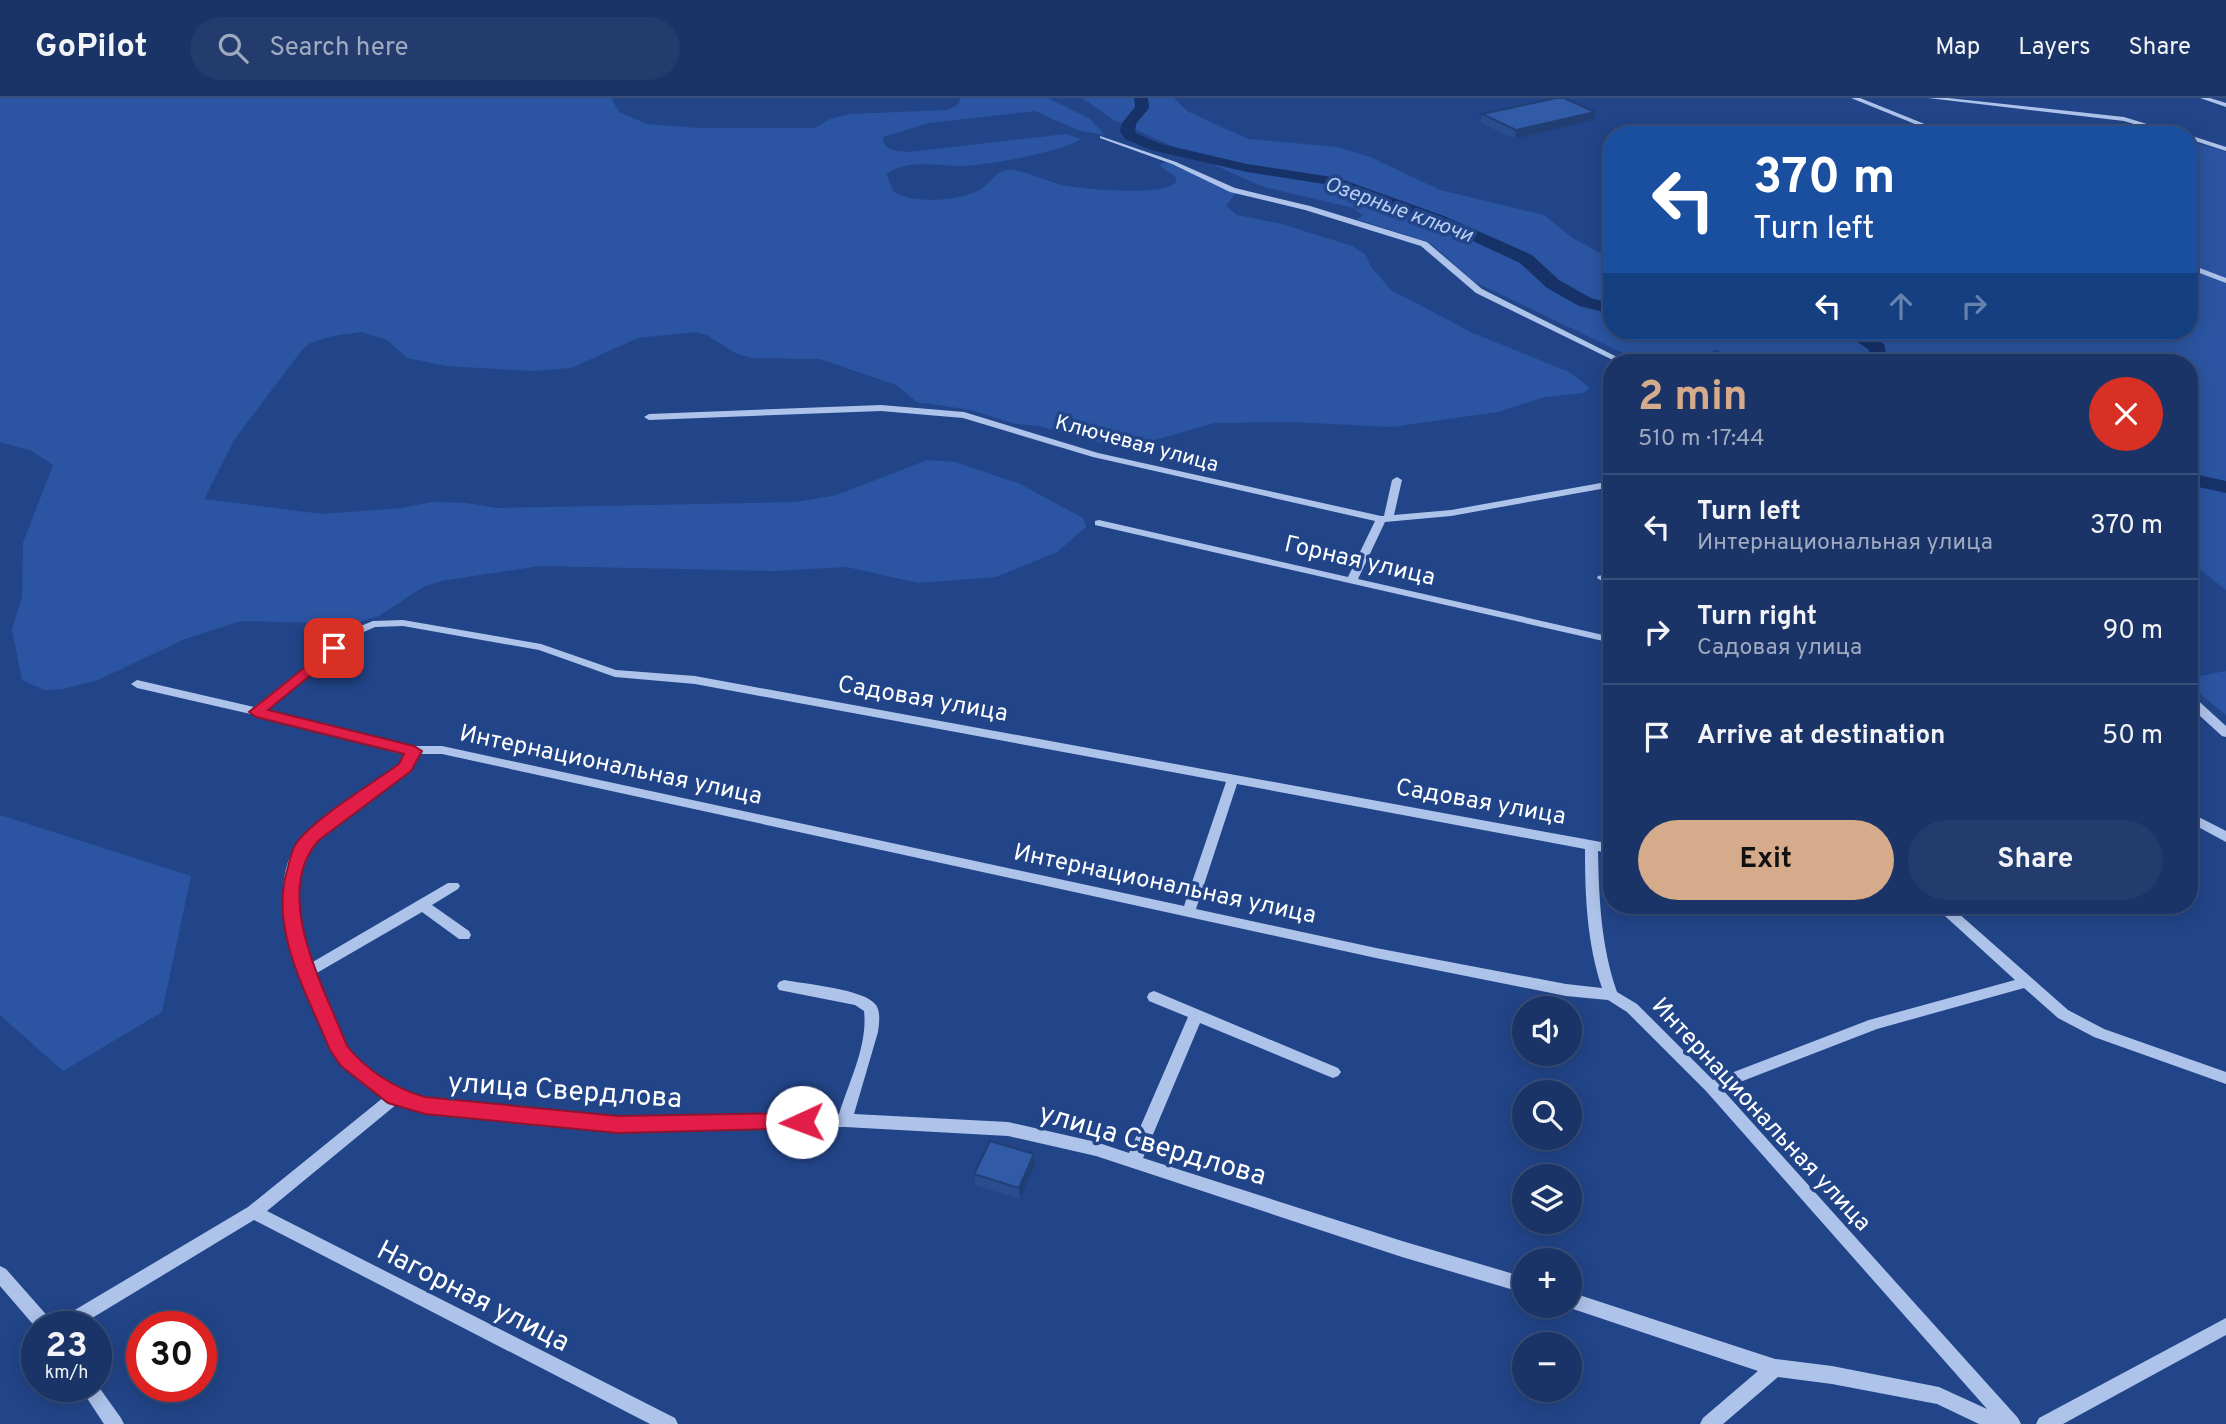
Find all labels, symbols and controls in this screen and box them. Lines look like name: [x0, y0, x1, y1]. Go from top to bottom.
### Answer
search box: [190, 17, 680, 80]
text: GoPilot: [35, 27, 148, 69]
icon: search: [214, 29, 252, 67]
text: Search here: [270, 32, 408, 65]
text: Map: [1935, 33, 1980, 63]
text: Layers: [2018, 33, 2090, 63]
text: Share: [2128, 33, 2191, 63]
text: 370 m: [1753, 149, 1895, 211]
icon: left: [1638, 154, 1729, 245]
water label: Озерные ключи: [1321, 171, 1477, 250]
text: Turn left: [1753, 210, 1874, 250]
icon: left: [1809, 287, 1847, 325]
icon: ahead: [1882, 287, 1920, 325]
icon: right: [1955, 287, 1993, 325]
text: 2 min: [1638, 372, 1748, 425]
button: close: [2089, 377, 2163, 451]
street label: Ключевая улица: [1052, 410, 1221, 479]
text: 510 m · 17:44: [1638, 425, 1765, 454]
text: Turn left: [1697, 496, 1801, 529]
icon: left: [1638, 508, 1676, 546]
text: 370 m: [2090, 510, 2163, 543]
text: Интернациональная улица: [1697, 529, 1993, 558]
street label: Горная улица: [1281, 530, 1438, 594]
text: Turn right: [1697, 601, 1817, 634]
icon: right: [1638, 613, 1676, 651]
text: 90 m: [2103, 615, 2163, 648]
pin: [304, 618, 364, 678]
icon: arrive: [315, 629, 353, 667]
text: Садовая улица: [1697, 634, 1862, 663]
street label: Садовая улица: [835, 670, 1010, 730]
icon: arrive: [1638, 718, 1676, 756]
street label: Интернациональная улица: [457, 719, 765, 813]
text: Arrive at destination: [1697, 720, 1945, 753]
text: 50 m: [2102, 720, 2163, 753]
street label: Садовая улица: [1393, 773, 1568, 833]
button: Exit: [1638, 820, 1894, 900]
button: Share: [1908, 820, 2163, 900]
street label: Интернациональная улица: [1011, 838, 1319, 932]
street label: Интернациональная улица: [1644, 992, 1877, 1238]
map controls: [1512, 996, 1582, 1402]
button: sound: [1512, 996, 1582, 1066]
street label: улица Свердлова: [446, 1066, 683, 1118]
button: search: [1512, 1080, 1582, 1150]
position arrow: [765, 1085, 839, 1159]
street label: улица Свердлова: [1034, 1096, 1270, 1196]
button: layers: [1512, 1164, 1582, 1234]
street label: Нагорная улица: [370, 1234, 575, 1362]
button: +: [1512, 1248, 1582, 1318]
speed limit sign: 30: [126, 1311, 217, 1402]
text: 23: [45, 1325, 88, 1369]
button: −: [1512, 1332, 1582, 1402]
text: km/h: [45, 1362, 88, 1385]

